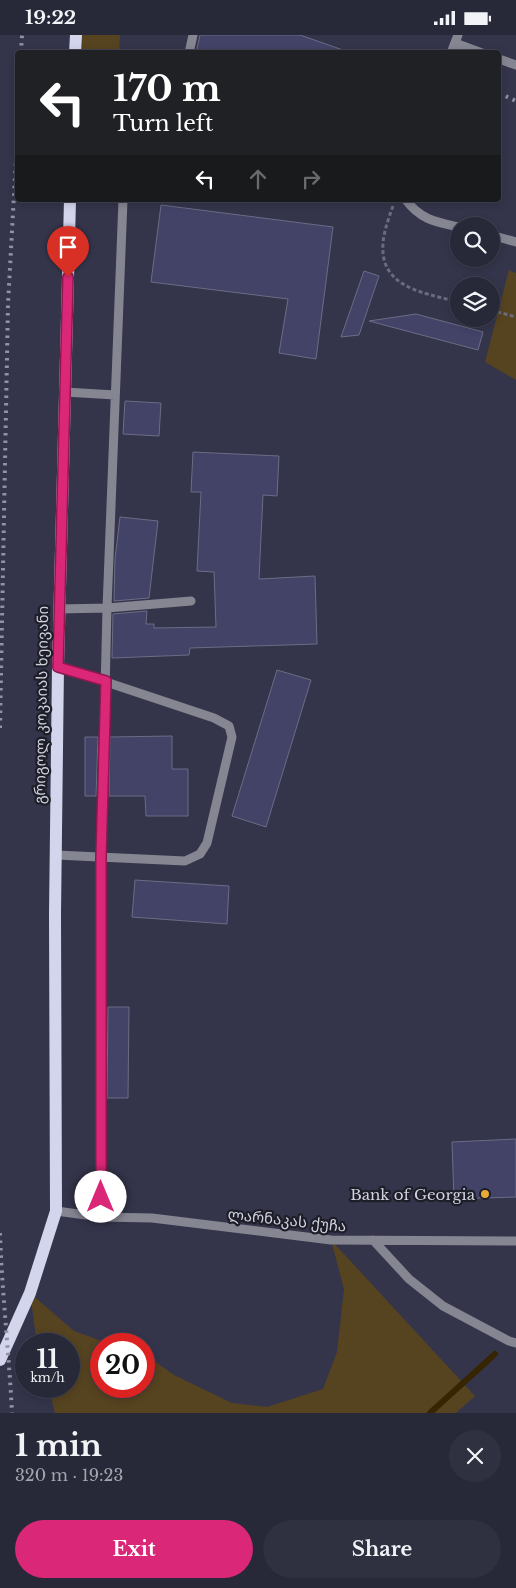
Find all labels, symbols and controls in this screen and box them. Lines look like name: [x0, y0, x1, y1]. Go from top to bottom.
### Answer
text: 19:22: [25, 6, 76, 29]
text: 170 m: [113, 67, 221, 110]
icon: left: [30, 70, 95, 135]
text: Turn left: [113, 110, 213, 137]
icon: left: [191, 165, 219, 193]
icon: ahead: [244, 165, 272, 193]
icon: right: [297, 165, 325, 193]
map controls: [450, 217, 500, 327]
button: search: [450, 217, 500, 267]
pin: [47, 226, 89, 277]
icon: arrive: [54, 233, 82, 261]
button: layers: [450, 277, 500, 327]
street label: გრიგოლ კოკაიას ხეივანი: [30, 606, 52, 804]
position arrow: [74, 1170, 126, 1222]
place label: Bank of Georgia: [350, 1185, 476, 1204]
marker: Bank of Georgia: [479, 1188, 491, 1200]
street label: ლარნაკას ქუჩა: [227, 1204, 347, 1236]
speed limit sign: 20: [90, 1333, 155, 1398]
text: 11: [37, 1344, 58, 1375]
text: km/h: [30, 1370, 65, 1385]
text: 1 min: [15, 1427, 102, 1464]
button: close: [449, 1430, 501, 1482]
text: 320 m · 19:23: [15, 1465, 123, 1485]
button: Exit: [15, 1520, 253, 1578]
button: Share: [263, 1520, 501, 1578]

